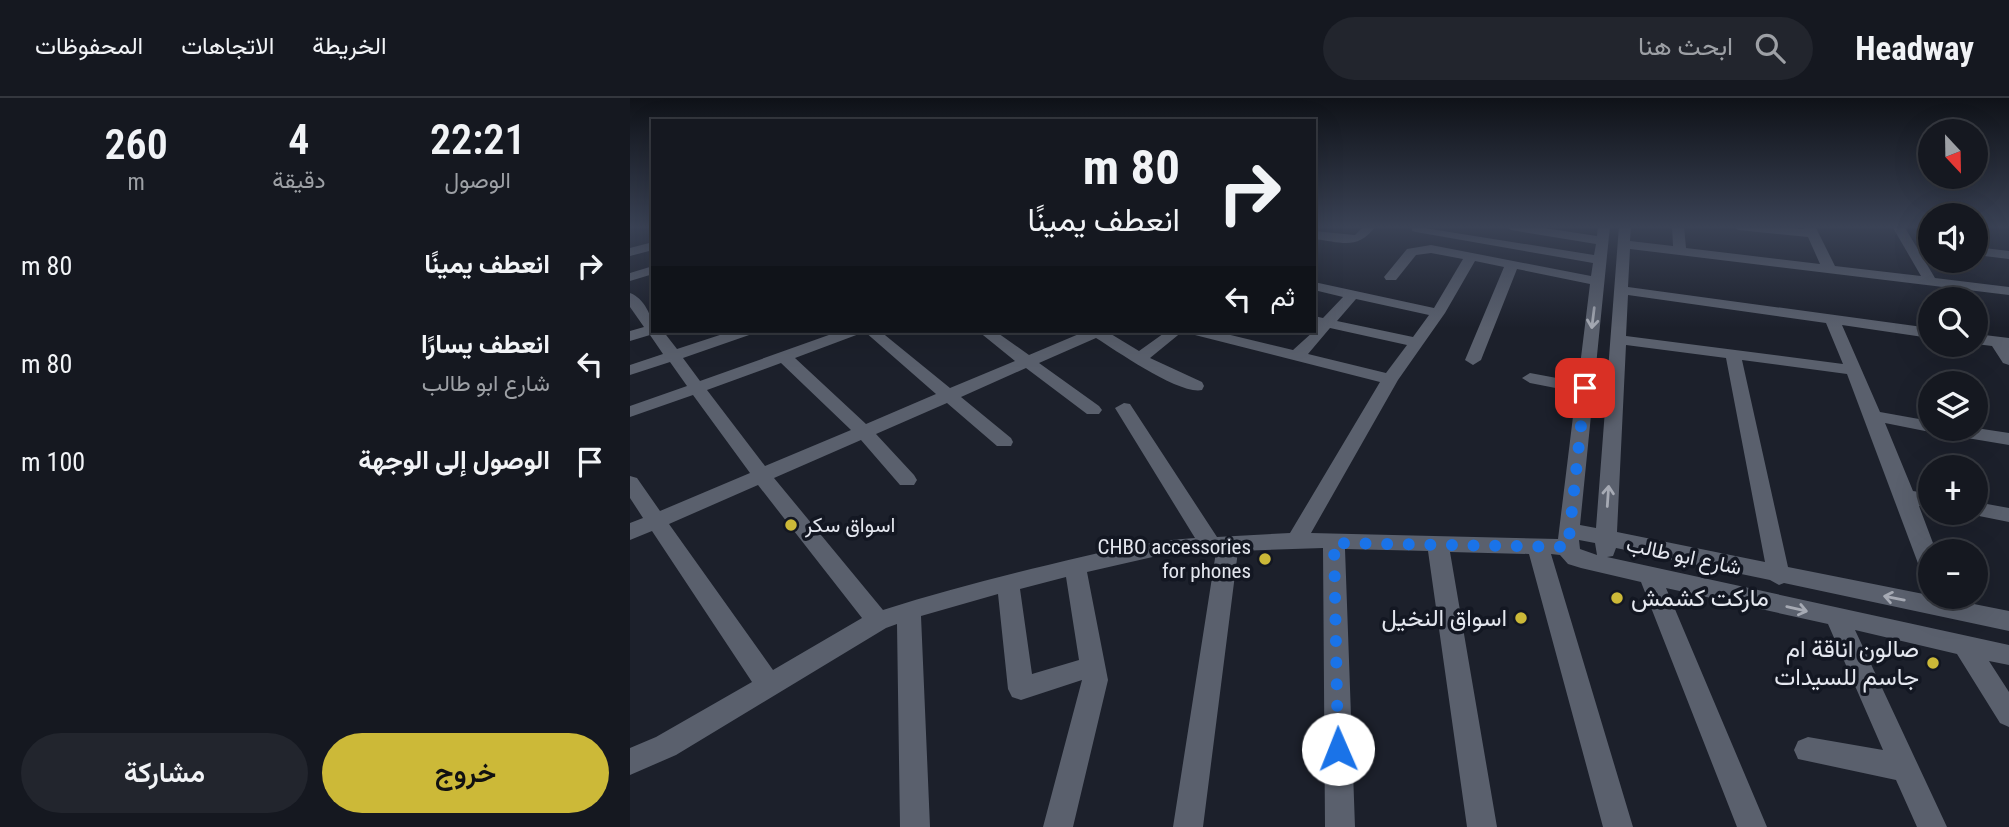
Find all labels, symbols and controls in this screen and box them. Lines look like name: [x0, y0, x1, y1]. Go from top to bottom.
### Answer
search box: [1323, 17, 1813, 80]
icon: search: [1751, 29, 1789, 67]
text: Headway: [1855, 29, 1974, 68]
text: ابحث هنا: [1638, 31, 1733, 61]
text: المحفوظات: [35, 32, 143, 60]
text: الاتجاهات: [181, 32, 274, 60]
text: الخريطة: [312, 32, 387, 60]
text: 4: [288, 115, 309, 164]
text: 22:21: [430, 115, 526, 164]
north arrow: [1918, 119, 1988, 189]
map controls: [1918, 119, 1988, 609]
text: 260: [104, 120, 168, 169]
text: 80 m: [1083, 139, 1180, 196]
icon: right: [1204, 147, 1295, 238]
text: دقيقة: [272, 167, 326, 194]
text: الوصول: [445, 167, 511, 194]
text: m: [128, 169, 145, 196]
text: انعطف يمينًا: [1027, 201, 1180, 239]
button: sound: [1918, 203, 1988, 273]
icon: right: [571, 247, 609, 285]
text: انعطف يمينًا: [424, 249, 550, 279]
text: 80 m: [21, 251, 72, 281]
icon: left: [1219, 280, 1257, 318]
text: ثم: [1271, 282, 1295, 312]
button: search: [1918, 287, 1988, 357]
one-way arrow: [1586, 306, 1599, 329]
text: انعطف يسارًا: [421, 329, 550, 359]
icon: left: [571, 345, 609, 383]
text: 80 m: [21, 349, 72, 379]
pin: [1555, 358, 1615, 418]
icon: arrive: [1566, 369, 1604, 407]
text: شارع ابو طالب: [422, 370, 550, 397]
button: layers: [1918, 371, 1988, 441]
icon: arrive: [571, 443, 609, 481]
text: الوصول إلى الوجهة: [358, 445, 550, 475]
text: 100 m: [21, 447, 85, 477]
button: +: [1918, 455, 1988, 525]
one-way arrow: [1602, 486, 1615, 508]
place label: اسواق سكر: [804, 513, 895, 538]
marker: اسواق سكر: [783, 517, 799, 533]
street label: شارع ابو طالب: [1624, 532, 1744, 582]
place label: CHBO accessories for phones: [1098, 535, 1251, 583]
button: −: [1918, 539, 1988, 609]
marker: CHBO accessories for phones: [1257, 551, 1273, 567]
place label: ماركت كشمش: [1631, 584, 1769, 613]
marker: ماركت كشمش: [1609, 590, 1625, 606]
one-way arrow: [1883, 591, 1906, 604]
one-way arrow: [1785, 603, 1808, 616]
place label: اسواق النخيل: [1382, 604, 1507, 633]
marker: اسواق النخيل: [1513, 610, 1529, 626]
place label: صالون اناقة ام جاسم للسيدات: [1774, 635, 1919, 693]
marker: صالون اناقة ام جاسم للسيدات: [1925, 655, 1941, 671]
position arrow: [1301, 712, 1375, 786]
button: مشاركة: [21, 733, 308, 813]
button: خروج: [322, 733, 609, 813]

